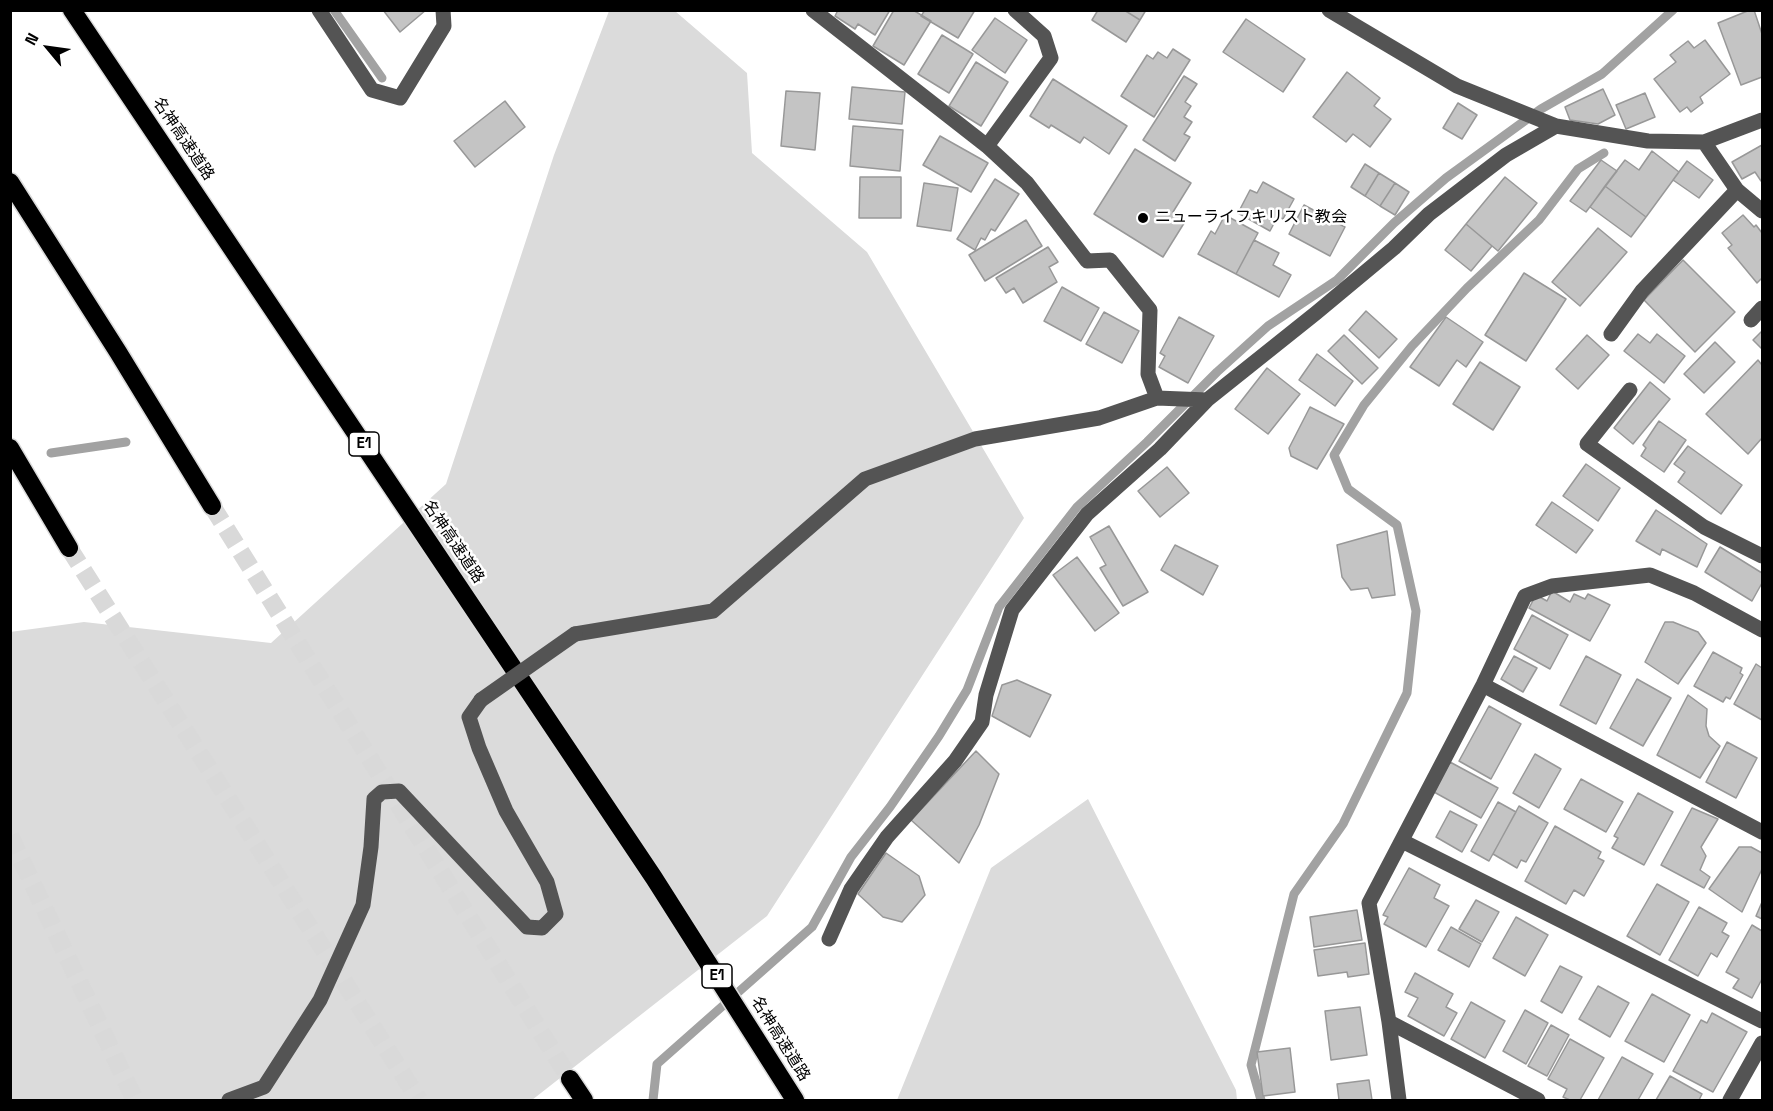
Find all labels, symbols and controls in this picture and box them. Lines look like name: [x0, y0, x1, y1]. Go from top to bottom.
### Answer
north arrow: [18, 18, 78, 78]
text: N: [20, 29, 44, 49]
street label: 名神高速道路: [148, 94, 218, 184]
place label: ニューライフキリスト教会: [1155, 208, 1347, 228]
marker: ニューライフキリスト教会: [1136, 211, 1150, 225]
road number: E1: [349, 432, 379, 456]
street label: 名神高速道路: [418, 497, 488, 587]
road number: E1: [702, 964, 732, 988]
street label: 名神高速道路: [746, 993, 814, 1085]

